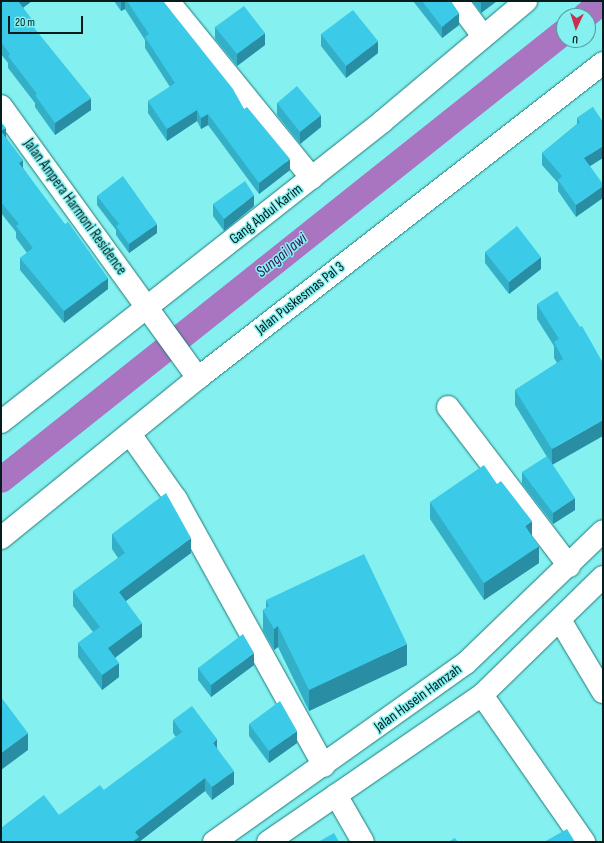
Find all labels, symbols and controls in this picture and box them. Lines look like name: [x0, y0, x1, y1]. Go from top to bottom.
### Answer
scale bar: [10, 8, 85, 34]
north arrow: [556, 8, 596, 48]
text: 20 m: [15, 15, 35, 30]
text: U: [572, 33, 579, 46]
street label: Jalan Ampera Harmoni Residence: [20, 135, 130, 279]
street label: Gang Abdul Karim: [226, 180, 306, 248]
water label: Sungai Jawi: [253, 230, 311, 282]
street label: Jalan Puskesmas Pal 3: [252, 258, 348, 338]
street label: Jalan Husein Hamzah: [371, 660, 465, 736]

